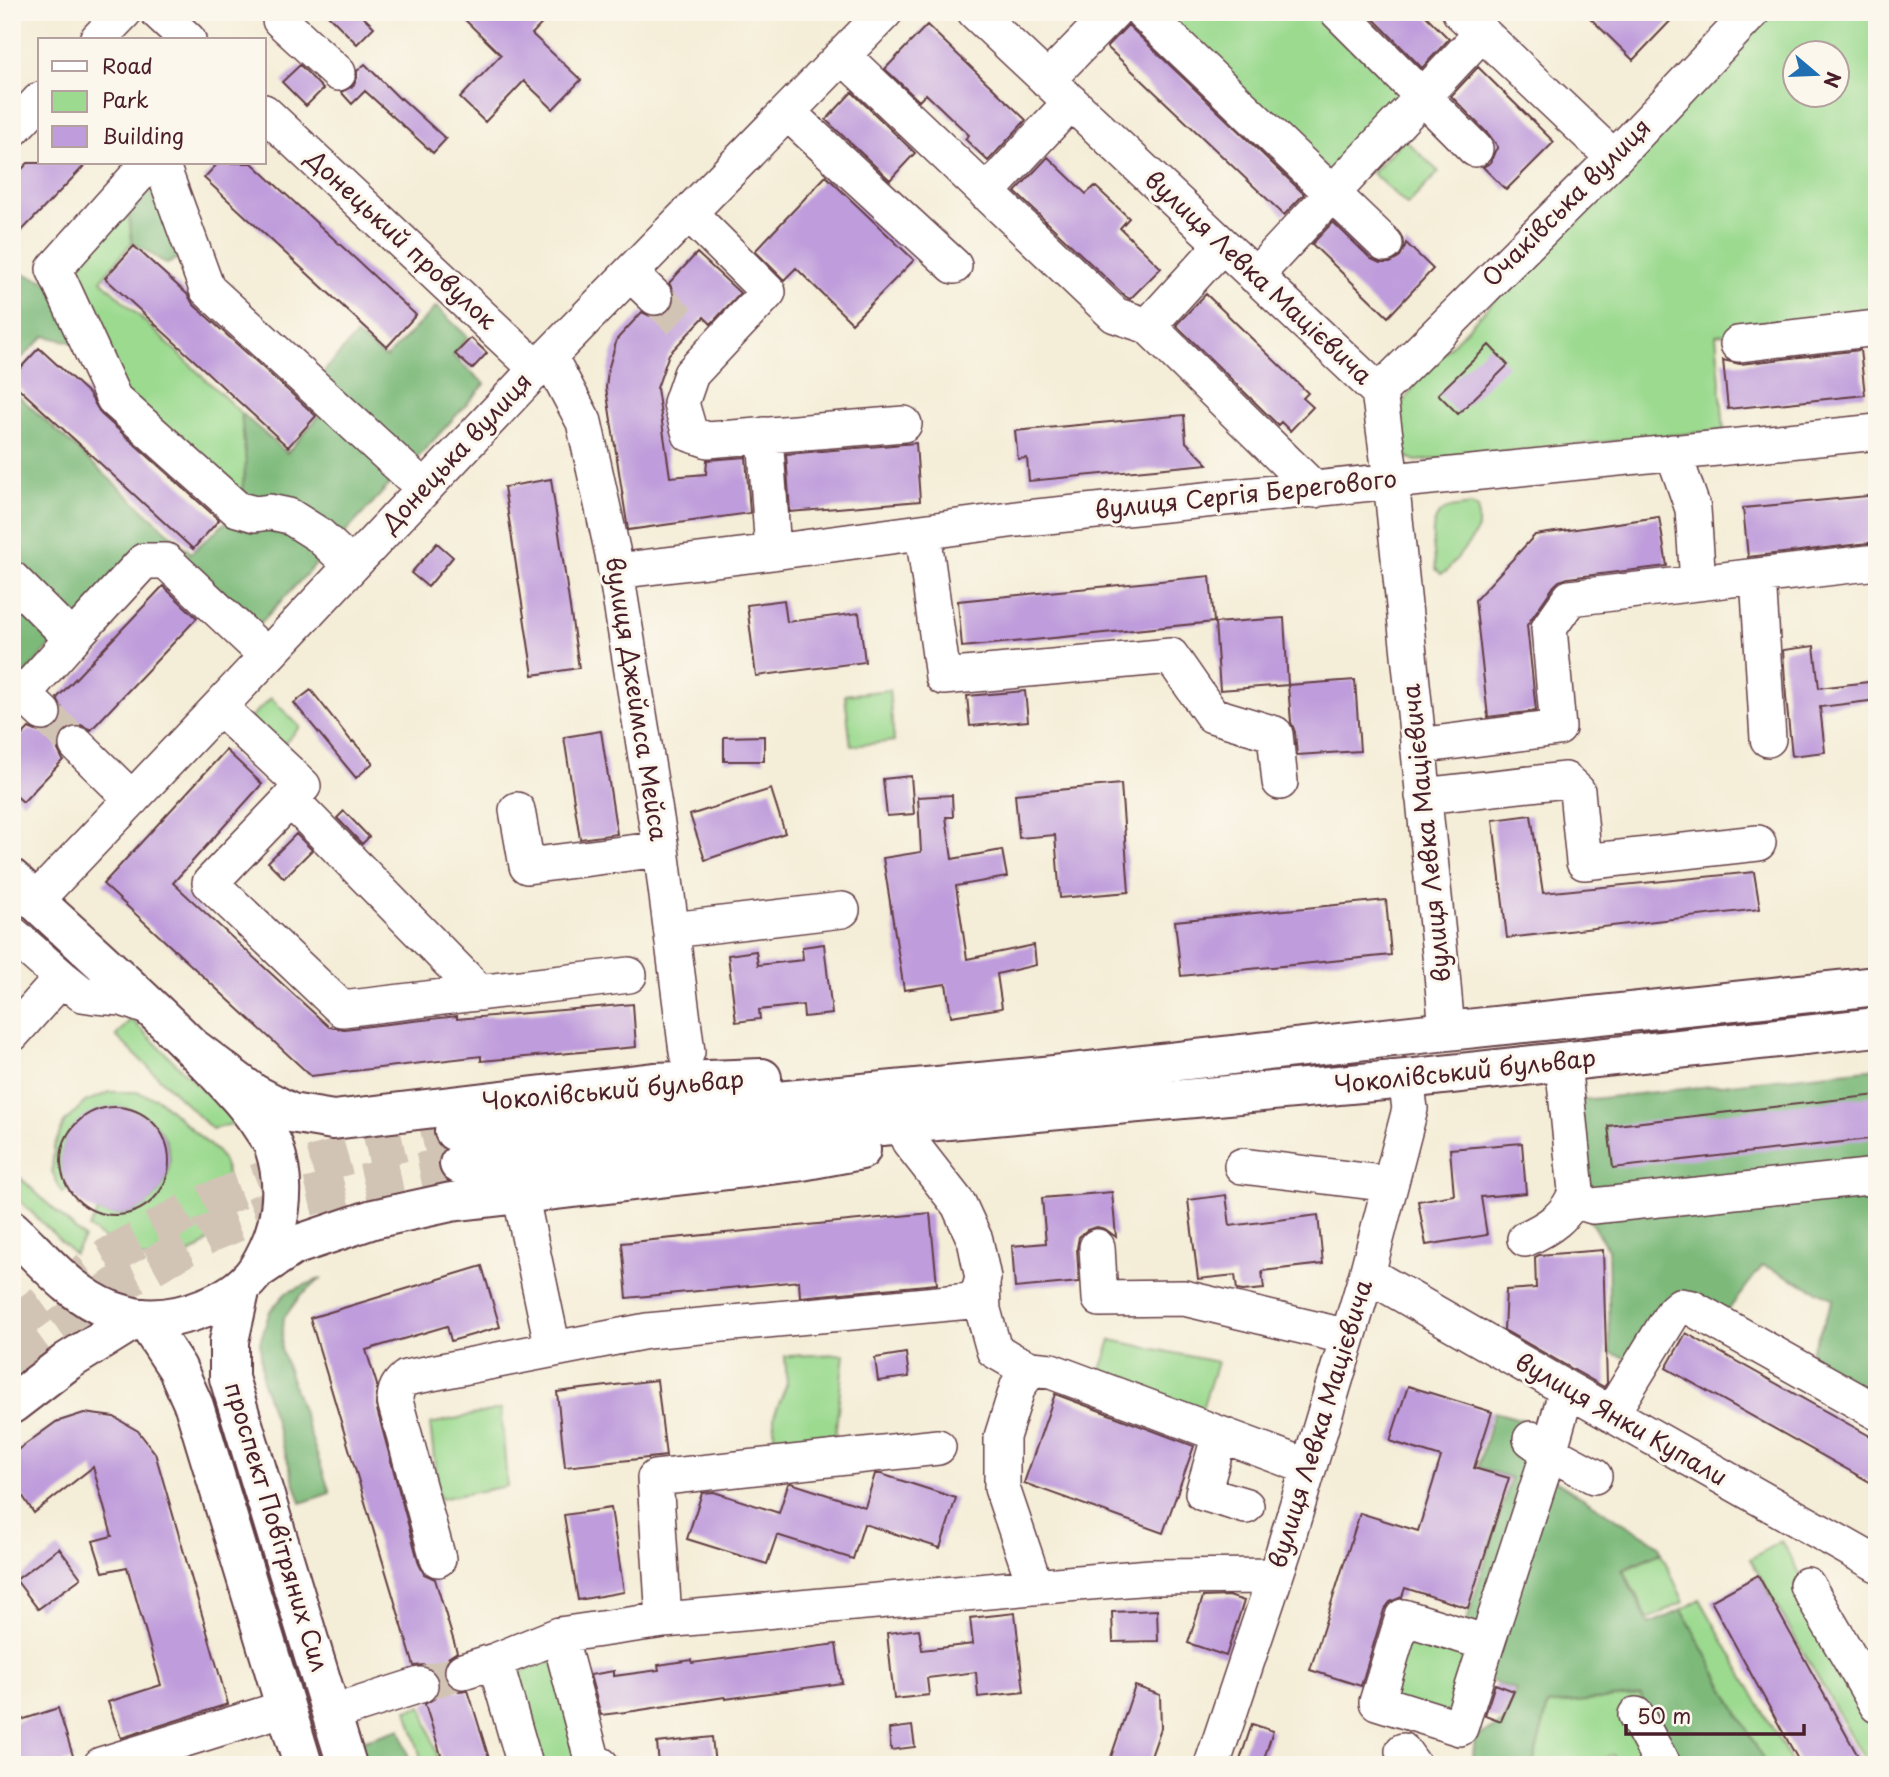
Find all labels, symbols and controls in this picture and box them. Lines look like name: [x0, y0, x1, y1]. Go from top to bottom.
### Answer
legend: [38, 38, 266, 164]
north arrow: [1780, 38, 1850, 108]
text: Road: [102, 49, 153, 81]
text: N: [1817, 68, 1849, 92]
text: Park: [102, 83, 149, 115]
street label: Очаківська вулиця: [1473, 109, 1658, 294]
text: Building: [102, 119, 184, 151]
street label: Донецький провулок: [298, 140, 506, 337]
street label: вулиця Левка Мацієвича: [1137, 161, 1381, 392]
street label: Донецька вулиця: [371, 364, 539, 540]
street label: вулиця Сергія Берегового: [1093, 459, 1399, 527]
street label: вулиця Джеймса Мейса: [598, 554, 678, 843]
street label: вулиця Левка Мацієвича: [1391, 682, 1459, 984]
street label: Чоколівський бульвар: [1332, 1038, 1598, 1102]
street label: Чоколівський бульвар: [480, 1060, 745, 1118]
street label: вулиця Левка Мацієвича: [1258, 1275, 1380, 1572]
street label: вулиця Янки Купали: [1509, 1343, 1735, 1494]
street label: проспект Повітряних Сил: [217, 1377, 339, 1676]
scale bar: [1626, 1693, 1805, 1737]
text: 50 m: [1637, 1699, 1691, 1731]

